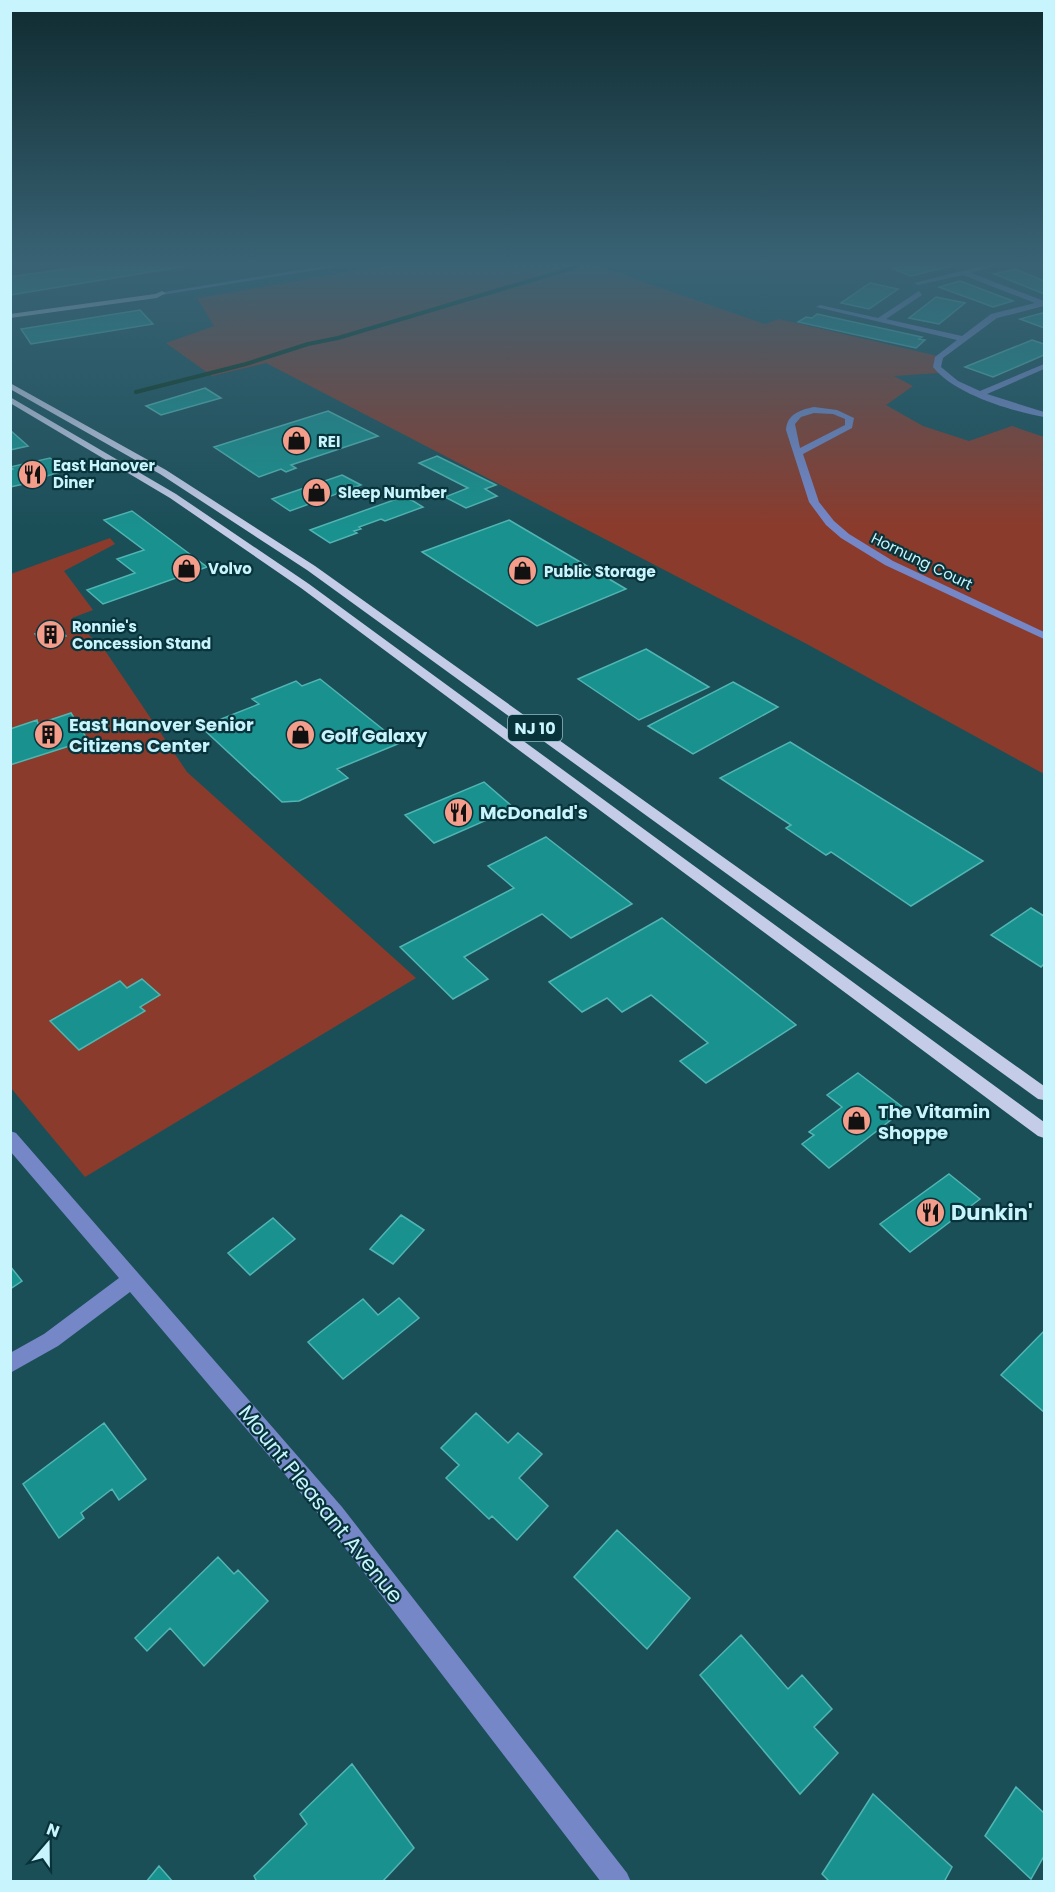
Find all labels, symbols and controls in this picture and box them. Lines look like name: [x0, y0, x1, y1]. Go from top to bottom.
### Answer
shop icon: REI: [281, 425, 313, 457]
place label: REI: [318, 431, 340, 452]
place label: East Hanover Diner: [53, 455, 155, 493]
restaurant icon: East Hanover Diner: [16, 458, 48, 490]
shop icon: Sleep Number: [301, 476, 333, 508]
place label: Sleep Number: [338, 482, 447, 503]
street label: Hornung Court: [868, 527, 976, 595]
shop icon: Volvo: [171, 552, 203, 584]
shop icon: Public Storage: [507, 555, 539, 587]
place label: Volvo: [208, 558, 252, 579]
place label: Public Storage: [544, 561, 656, 582]
place label: Ronnie's Concession Stand: [72, 616, 211, 654]
building icon: Ronnie's Concession Stand: [35, 619, 67, 651]
place label: East Hanover Senior Citizens Center: [69, 712, 254, 758]
road number: NJ 10: [508, 715, 562, 741]
building icon: East Hanover Senior Citizens Center: [32, 718, 64, 750]
shop icon: Golf Galaxy: [284, 719, 316, 751]
place label: Golf Galaxy: [321, 723, 428, 748]
restaurant icon: McDonald's: [443, 796, 475, 828]
place label: McDonald's: [480, 800, 588, 825]
place label: The Vitamin Shoppe: [878, 1099, 990, 1145]
shop icon: The Vitamin Shoppe: [841, 1105, 873, 1137]
restaurant icon: Dunkin': [914, 1196, 946, 1228]
place label: Dunkin': [951, 1198, 1033, 1227]
street label: Mount Pleasant Avenue: [232, 1399, 410, 1609]
north arrow: [18, 1814, 78, 1874]
text: N: [43, 1818, 63, 1843]

